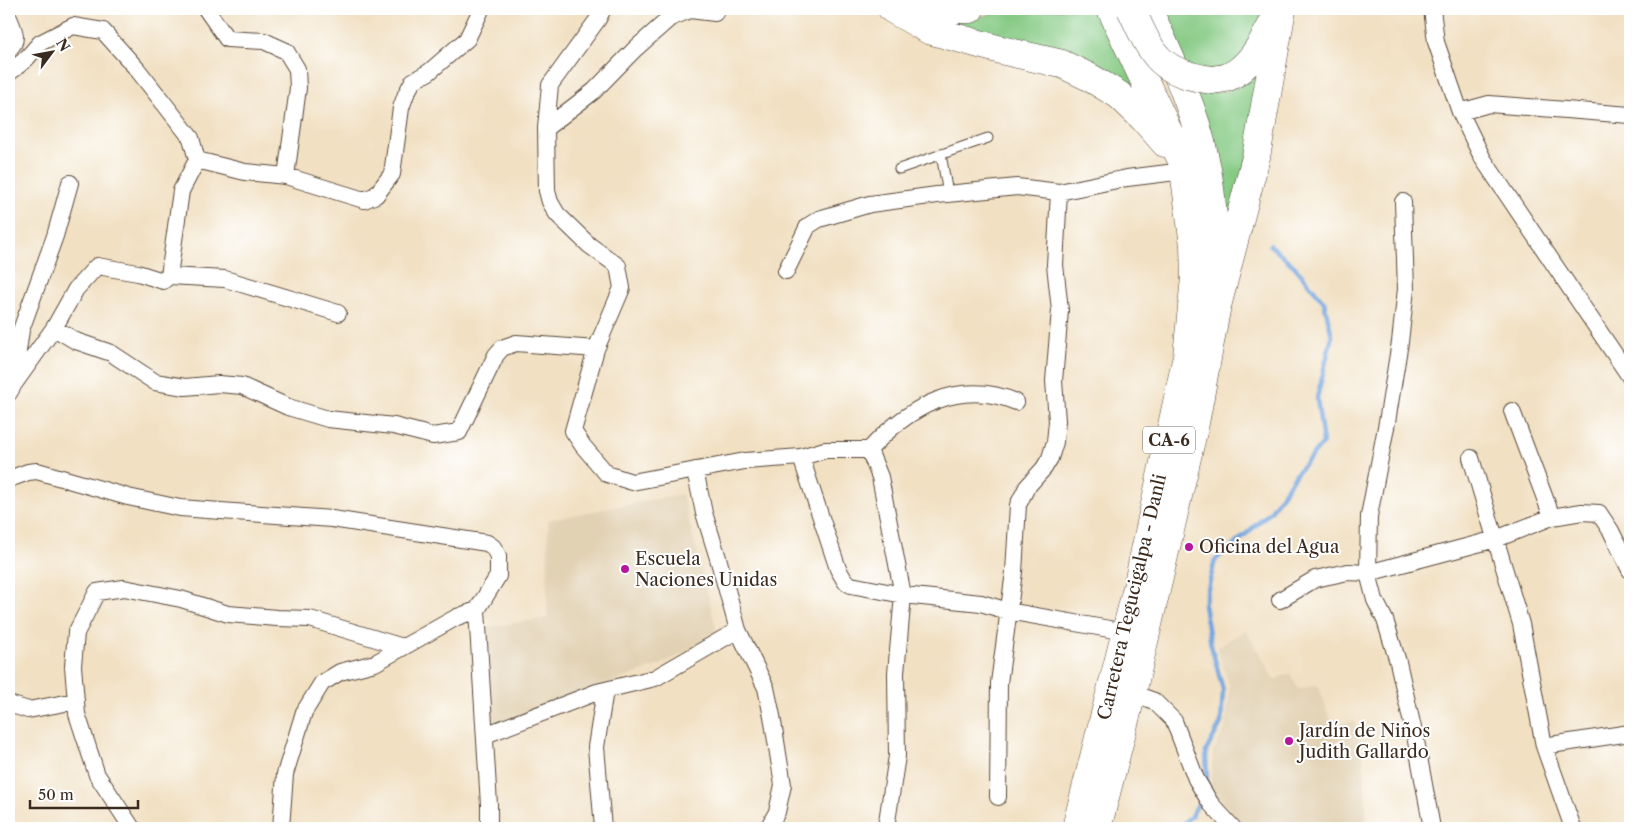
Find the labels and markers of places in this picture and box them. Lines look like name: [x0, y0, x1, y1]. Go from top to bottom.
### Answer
place label: Oficina del Agua: [1199, 536, 1340, 558]
marker: Oficina del Agua: [1183, 541, 1195, 553]
place label: Escuela Naciones Unidas: [635, 548, 777, 591]
marker: Escuela Naciones Unidas: [619, 563, 631, 575]
place label: Jardín de Niños Judith Gallardo: [1296, 720, 1430, 763]
marker: Jardín de Niños Judith Gallardo: [1283, 735, 1295, 747]

